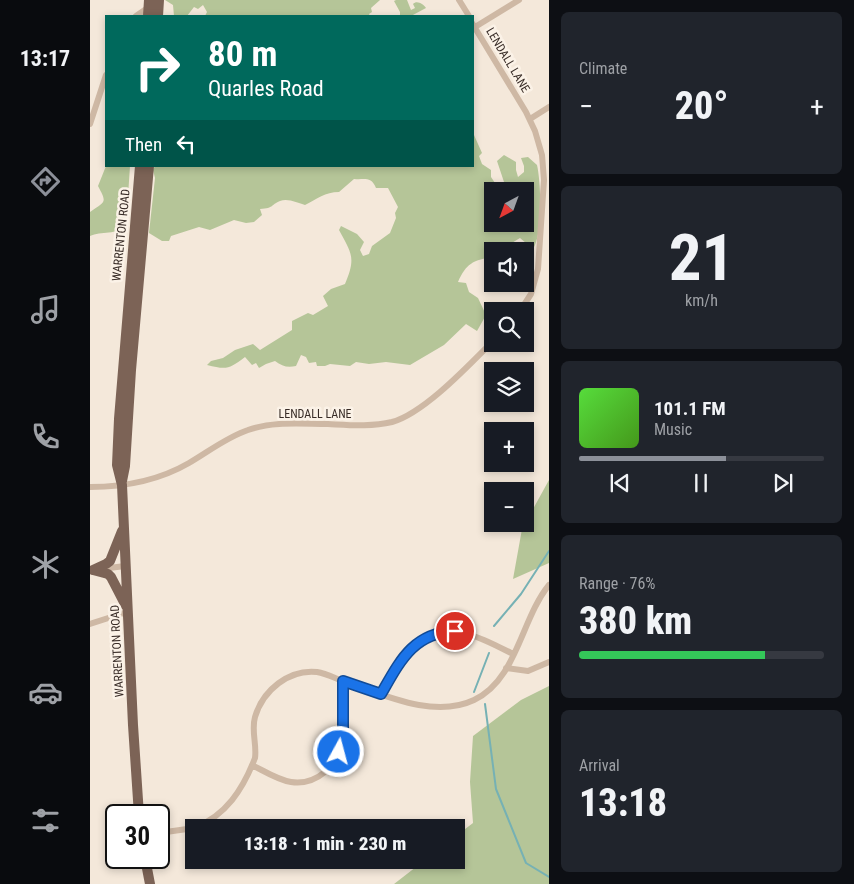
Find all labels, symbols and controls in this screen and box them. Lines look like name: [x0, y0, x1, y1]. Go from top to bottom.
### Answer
street label: LENDALL LANE: [483, 25, 533, 95]
text: 80 m: [208, 34, 277, 75]
icon: right: [125, 35, 190, 100]
text: 13:17: [20, 46, 70, 71]
text: Climate: [579, 59, 627, 78]
text: Quarles Road: [208, 76, 324, 101]
text: 20°: [675, 84, 728, 128]
text: −: [579, 90, 593, 123]
text: +: [810, 90, 824, 123]
icon: left: [172, 130, 200, 158]
text: Then: [125, 133, 162, 156]
icon: directions: [28, 164, 63, 199]
north arrow: [484, 182, 534, 232]
map controls: [484, 182, 534, 532]
street label: WARRENTON ROAD: [109, 188, 133, 282]
text: 21: [669, 220, 734, 296]
button: sound: [484, 242, 534, 292]
text: km/h: [685, 291, 718, 310]
icon: music: [28, 292, 63, 327]
button: search: [484, 302, 534, 352]
button: layers: [484, 362, 534, 412]
text: 101.1 FM: [654, 397, 726, 420]
street label: LENDALL LANE: [278, 407, 352, 421]
icon: phone: [28, 419, 63, 454]
text: Music: [654, 420, 692, 439]
button: +: [484, 422, 534, 472]
icon: previous: [606, 469, 634, 497]
icon: pause: [687, 469, 715, 497]
icon: next: [769, 469, 797, 497]
button: −: [484, 482, 534, 532]
icon: climate: [28, 547, 63, 582]
text: Range · 76%: [579, 574, 655, 593]
text: 380 km: [579, 599, 692, 643]
street label: WARRENTON ROAD: [108, 604, 126, 698]
pin: [434, 610, 476, 652]
icon: arrive: [441, 617, 469, 645]
icon: car: [28, 675, 63, 710]
position arrow: [312, 725, 364, 777]
text: Arrival: [579, 756, 620, 775]
text: 13:18: [579, 781, 667, 825]
icon: filters: [28, 803, 63, 838]
speed limit sign: 30: [105, 804, 170, 869]
text: 13:18 · 1 min · 230 m: [244, 832, 406, 855]

